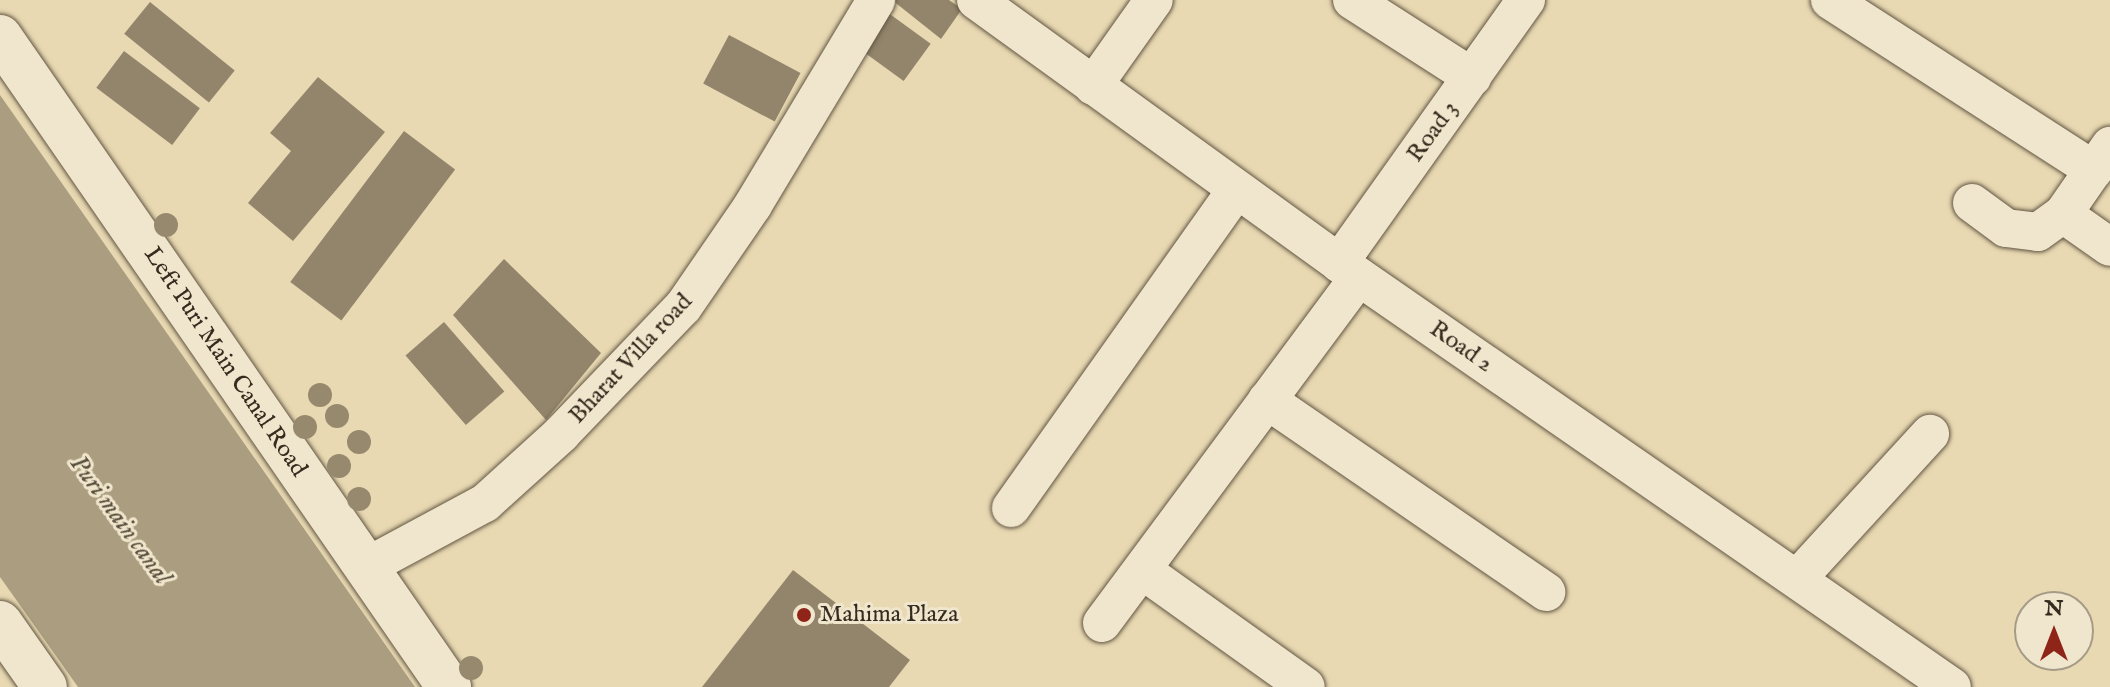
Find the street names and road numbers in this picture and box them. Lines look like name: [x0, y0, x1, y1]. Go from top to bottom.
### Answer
street label: Road 3: [1401, 96, 1465, 168]
street label: Left Puri Main Canal Road: [137, 241, 313, 483]
street label: Bharat Villa road: [563, 288, 699, 430]
street label: Road 2: [1424, 315, 1498, 379]

